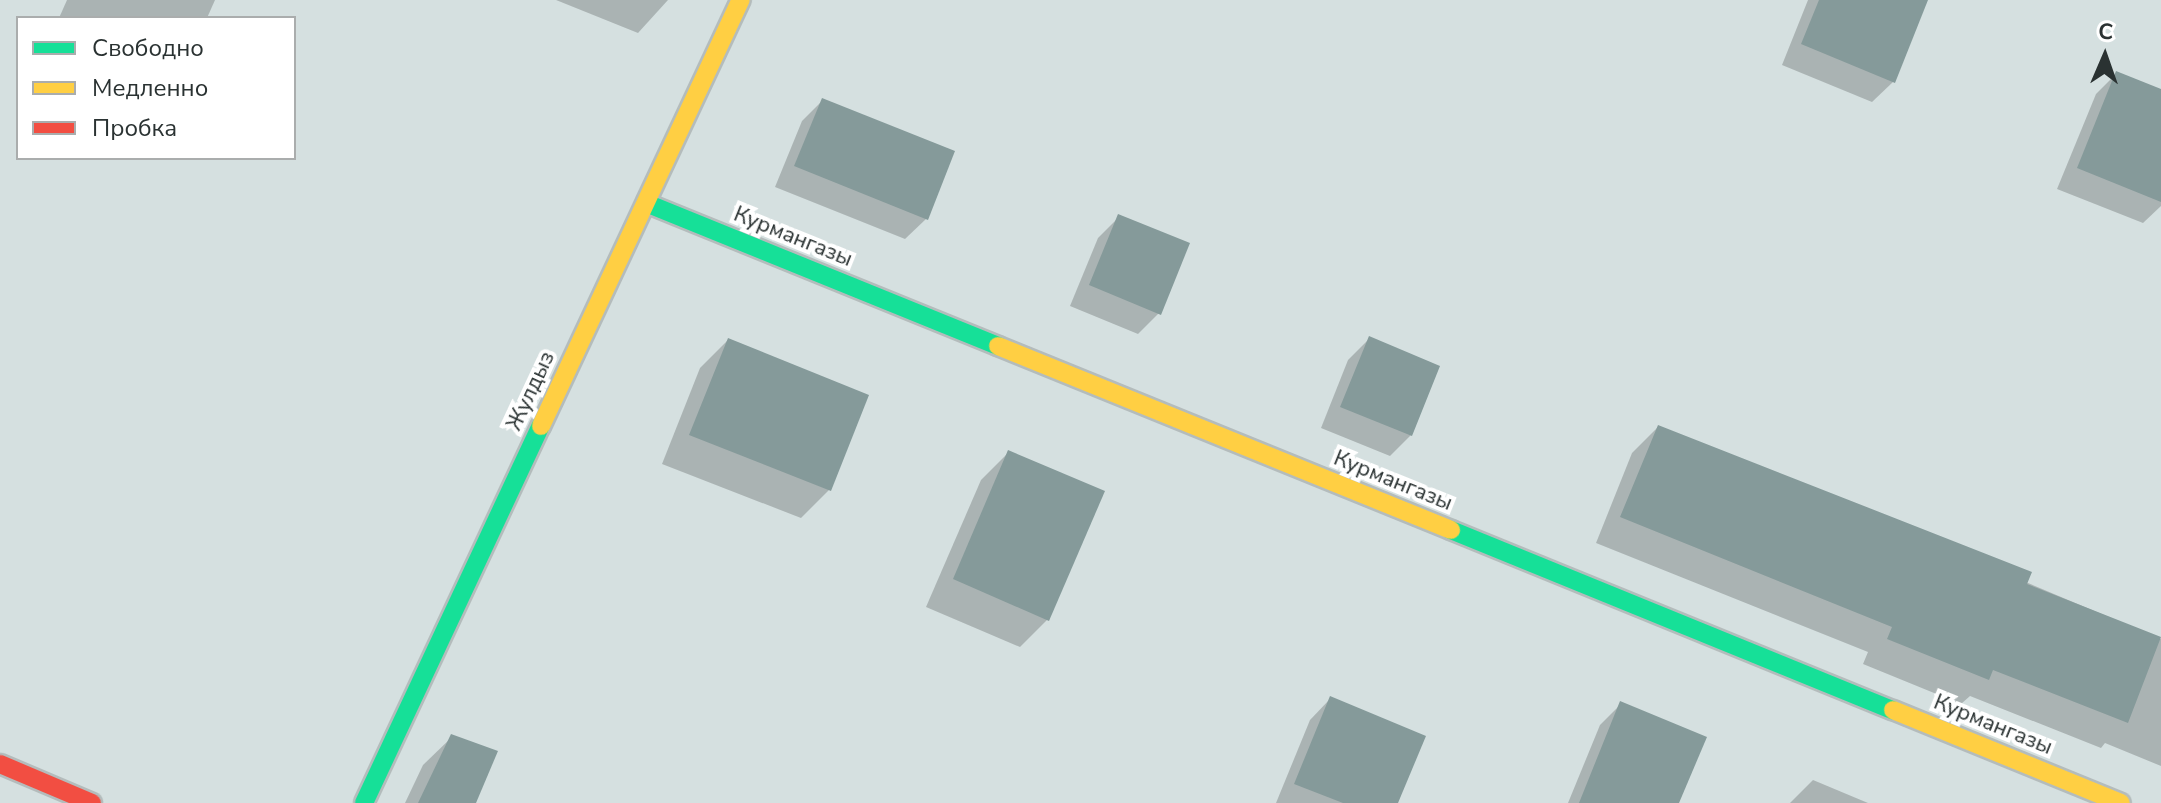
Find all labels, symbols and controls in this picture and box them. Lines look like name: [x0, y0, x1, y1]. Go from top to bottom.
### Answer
legend: [16, 16, 296, 160]
north arrow: [2065, 16, 2145, 96]
text: С: [2098, 17, 2114, 47]
text: Свободно: [92, 32, 204, 64]
text: Медленно: [92, 72, 208, 104]
text: Пробка: [92, 112, 177, 144]
street label: Курмангазы: [730, 201, 856, 273]
street label: Жулдыз: [501, 347, 561, 435]
street label: Курмангазы: [1330, 445, 1456, 517]
street label: Курмангазы: [1930, 689, 2056, 761]

